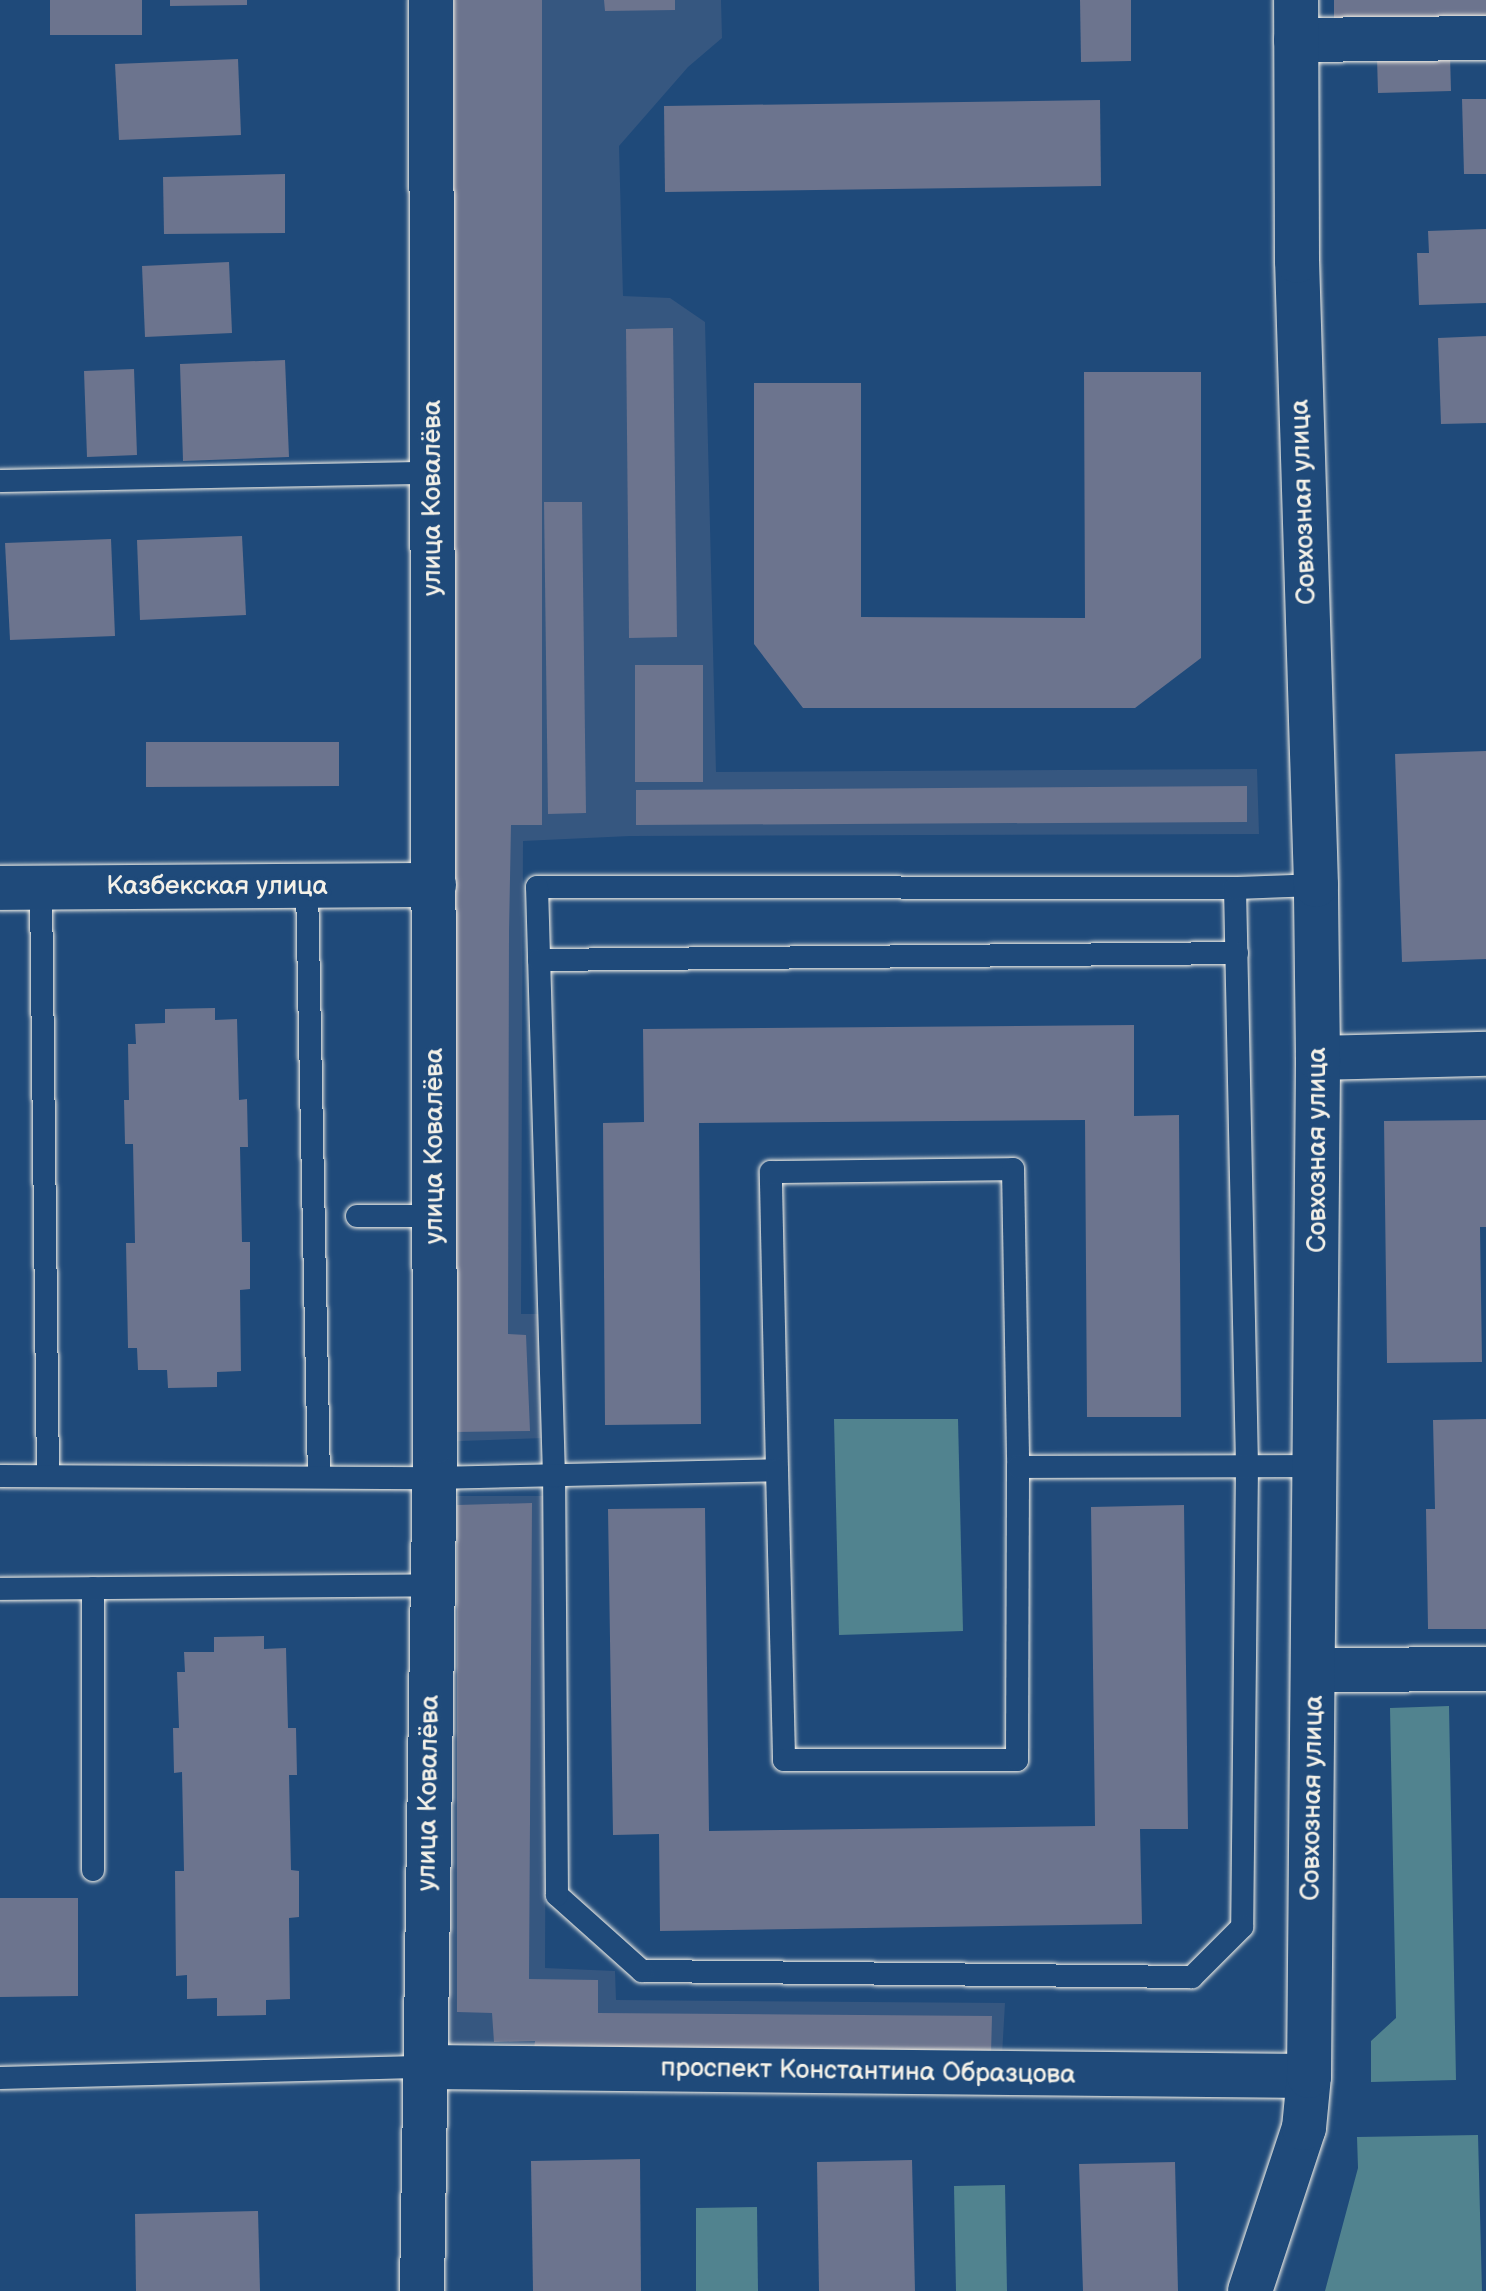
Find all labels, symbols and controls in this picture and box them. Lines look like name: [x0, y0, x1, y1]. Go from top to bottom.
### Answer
street label: Совхозная улица: [1285, 399, 1323, 605]
street label: улица Ковалёва: [417, 400, 449, 596]
street label: Казбекская улица: [106, 871, 328, 903]
street label: Совхозная улица: [1302, 1047, 1334, 1253]
street label: улица Ковалёва: [419, 1048, 451, 1244]
street label: улица Ковалёва: [412, 1695, 446, 1891]
street label: Совхозная улица: [1296, 1695, 1330, 1901]
street label: проспект Константина Образцова: [660, 2053, 1076, 2091]

